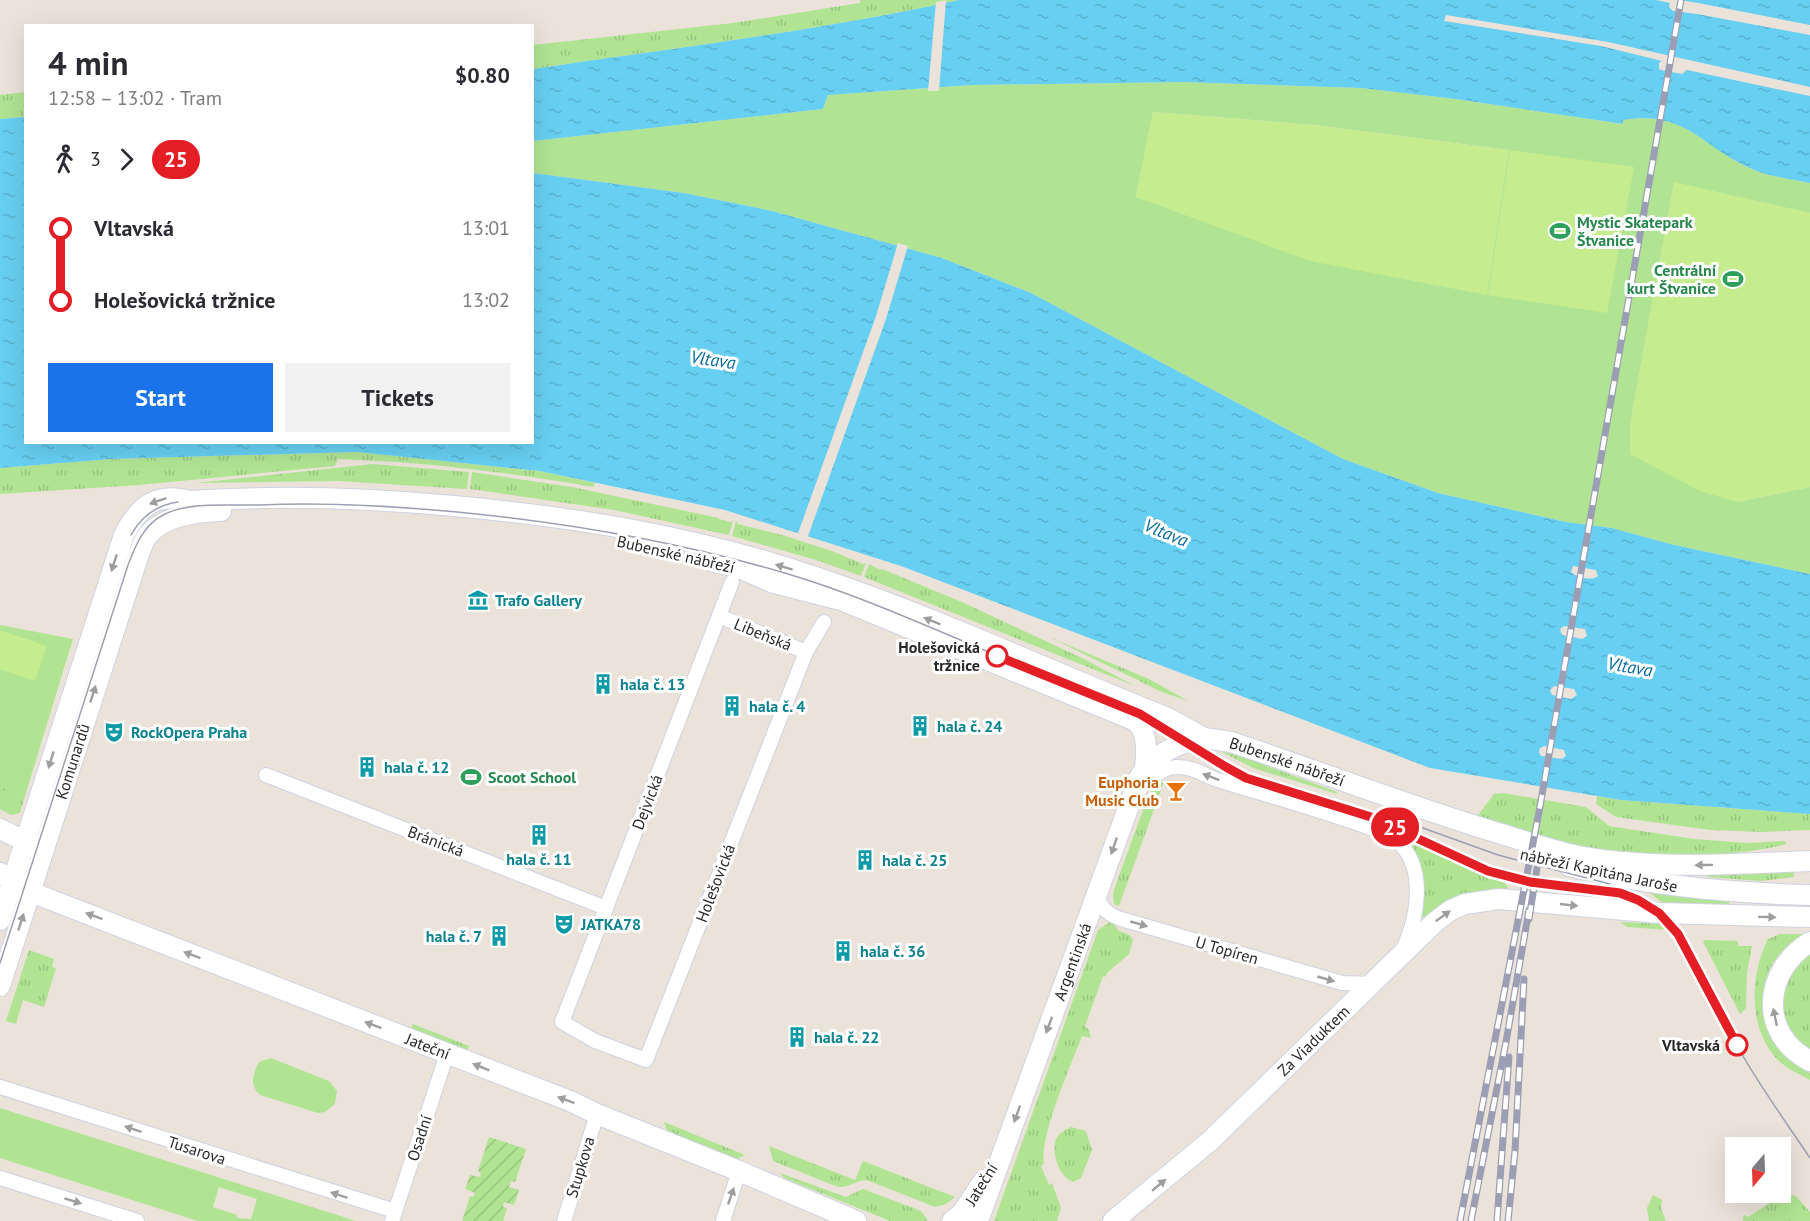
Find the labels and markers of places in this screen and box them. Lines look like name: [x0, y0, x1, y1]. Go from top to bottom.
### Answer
place label: Mystic Skatepark Štvanice: [1577, 212, 1693, 250]
sports icon: Mystic Skatepark Štvanice: [1548, 219, 1572, 243]
place label: Centrální kurt Štvanice: [1627, 260, 1717, 298]
sports icon: Centrální kurt Štvanice: [1721, 267, 1745, 291]
museum icon: Trafo Gallery: [466, 588, 490, 612]
place label: Trafo Gallery: [495, 590, 582, 610]
place label: Holešovická tržnice: [898, 637, 980, 675]
marker: Holešovická tržnice: [986, 645, 1008, 667]
building icon: hala č. 13: [591, 672, 615, 696]
place label: hala č. 13: [620, 674, 685, 694]
building icon: hala č. 4: [720, 694, 744, 718]
place label: hala č. 4: [749, 696, 805, 716]
building icon: hala č. 24: [908, 714, 932, 738]
place label: hala č. 24: [937, 716, 1002, 736]
theatre icon: RockOpera Praha: [102, 720, 126, 744]
place label: RockOpera Praha: [131, 722, 247, 742]
building icon: hala č. 12: [355, 755, 379, 779]
place label: hala č. 12: [384, 757, 449, 777]
sports icon: Scoot School: [459, 765, 483, 789]
place label: Scoot School: [488, 767, 576, 787]
place label: Euphoria Music Club: [1085, 772, 1159, 810]
bar icon: Euphoria Music Club: [1164, 779, 1188, 803]
building icon: hala č. 11: [527, 823, 551, 847]
building icon: hala č. 25: [853, 848, 877, 872]
place label: hala č. 11: [506, 849, 572, 869]
place label: hala č. 25: [882, 850, 947, 870]
theatre icon: JATKA78: [552, 912, 576, 936]
place label: JATKA78: [580, 914, 641, 934]
building icon: hala č. 7: [487, 924, 511, 948]
place label: hala č. 7: [426, 926, 482, 946]
building icon: hala č. 36: [831, 939, 855, 963]
place label: hala č. 36: [860, 941, 925, 961]
building icon: hala č. 22: [785, 1025, 809, 1049]
place label: hala č. 22: [814, 1027, 879, 1047]
marker: Vltavská: [1726, 1034, 1748, 1056]
place label: Vltavská: [1661, 1035, 1720, 1055]

